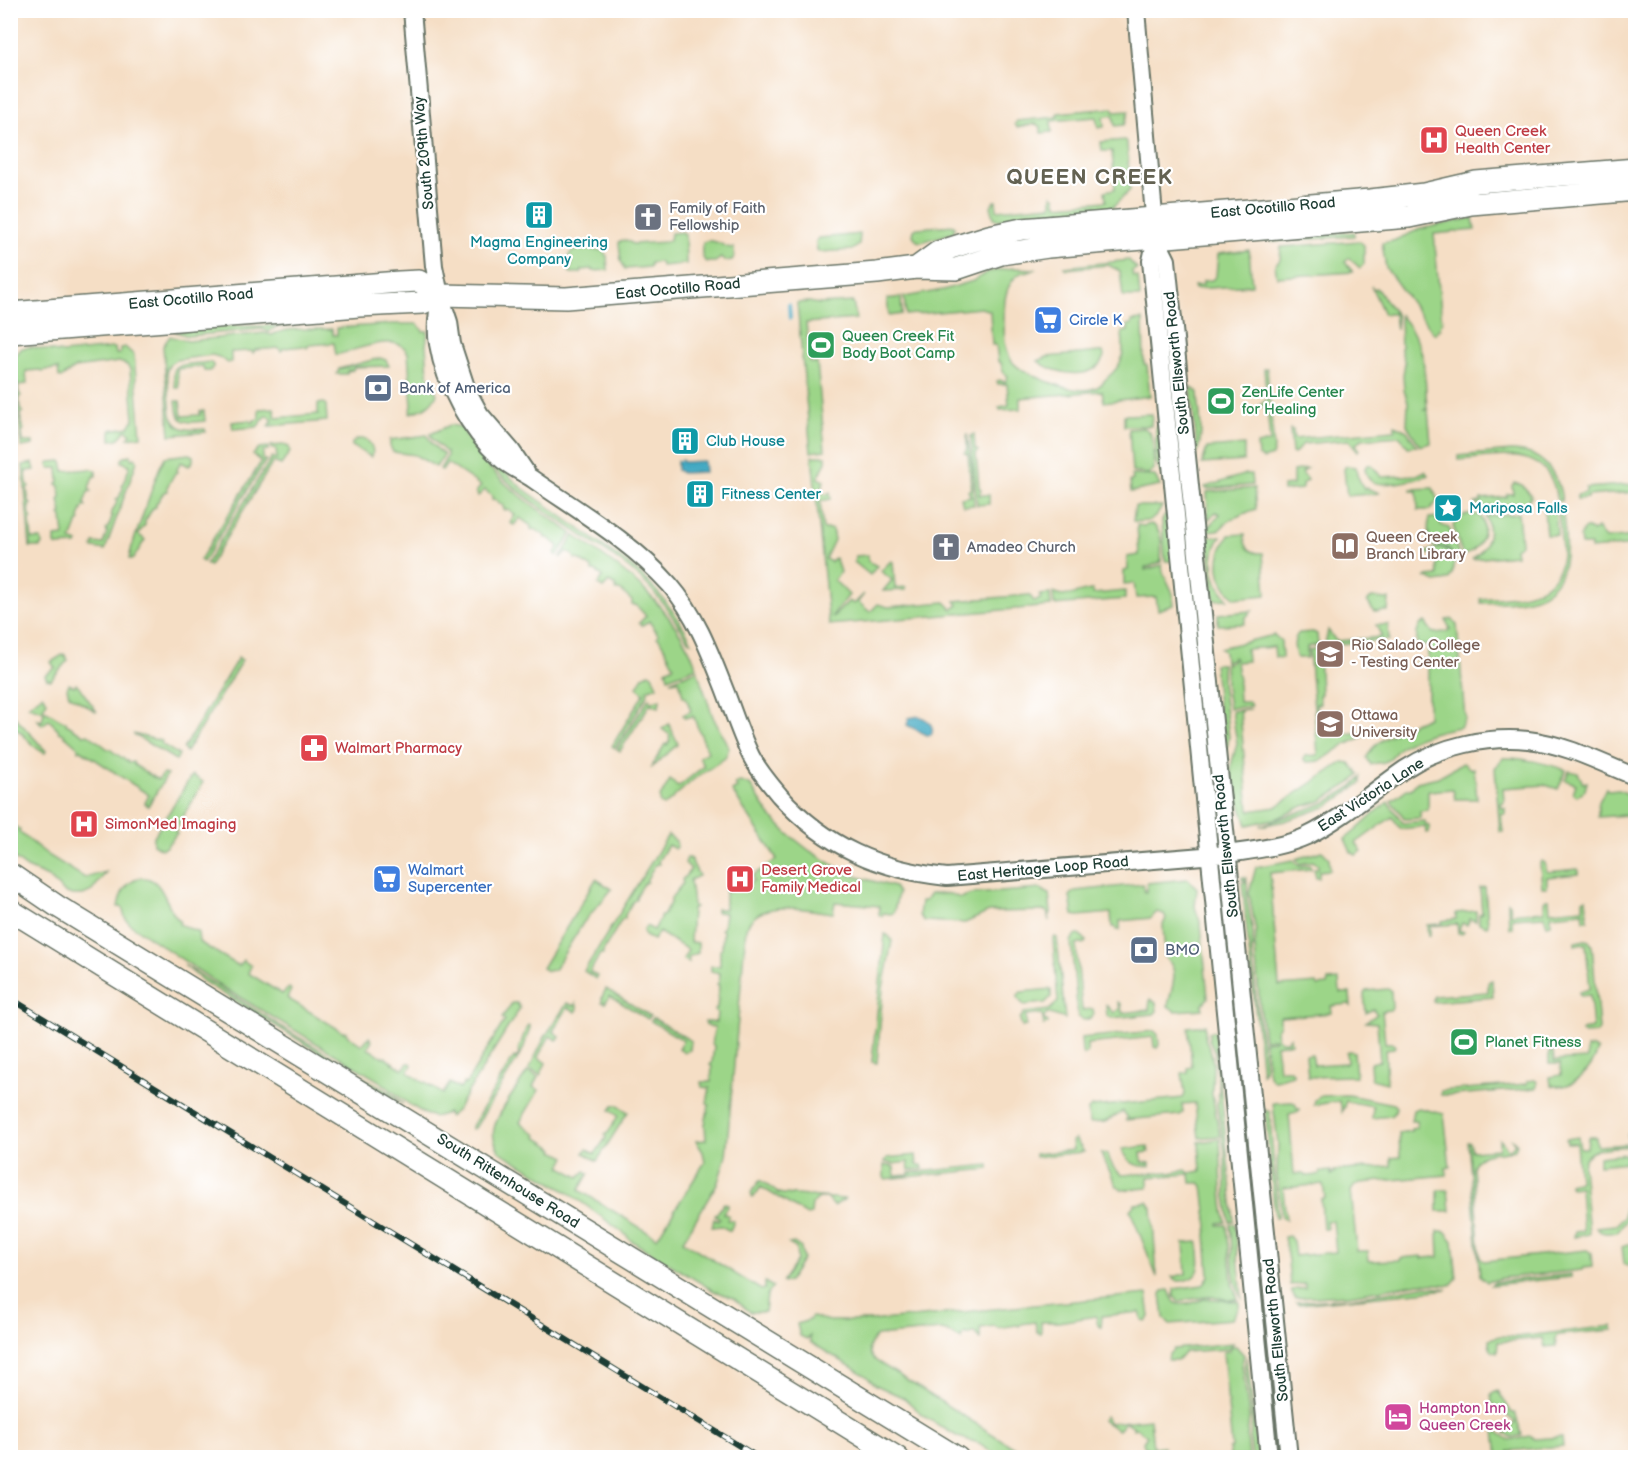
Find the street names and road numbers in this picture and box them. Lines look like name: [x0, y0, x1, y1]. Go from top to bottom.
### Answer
street label: South 209th Way: [410, 95, 438, 210]
street label: East Ocotillo Road: [1210, 193, 1336, 223]
street label: East Ocotillo Road: [615, 274, 741, 304]
street label: East Ocotillo Road: [128, 284, 254, 314]
street label: South Ellsworth Road: [1160, 290, 1194, 436]
street label: East Victoria Lane: [1314, 754, 1428, 836]
street label: South Ellsworth Road: [1209, 773, 1243, 919]
street label: East Heritage Loop Road: [957, 852, 1129, 886]
street label: South Rittenhouse Road: [433, 1129, 583, 1233]
street label: South Ellsworth Road: [1259, 1257, 1293, 1403]

